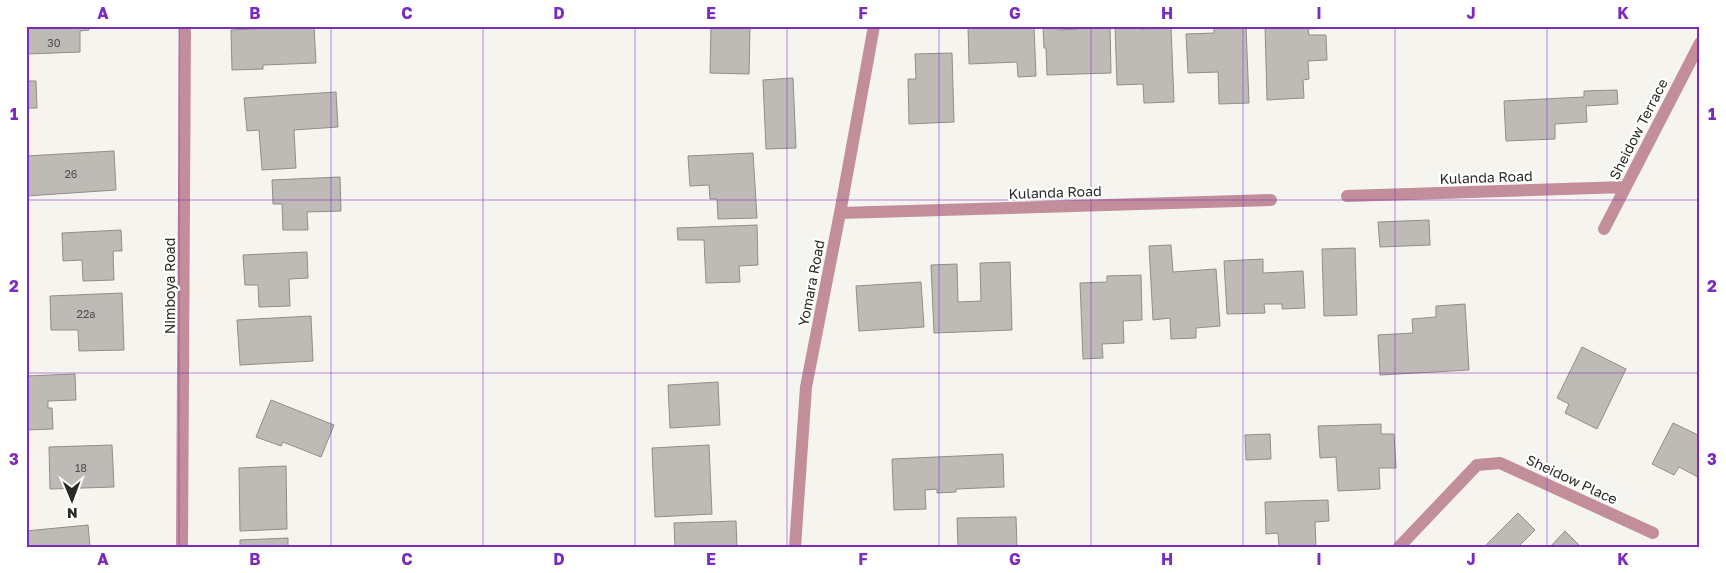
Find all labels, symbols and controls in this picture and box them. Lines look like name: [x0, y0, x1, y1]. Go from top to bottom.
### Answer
text: A: [97, 3, 109, 23]
text: B: [249, 3, 261, 23]
text: C: [401, 3, 413, 23]
text: D: [553, 3, 565, 23]
text: E: [706, 3, 716, 23]
text: F: [858, 3, 868, 23]
text: G: [1009, 3, 1021, 23]
text: H: [1161, 3, 1173, 23]
text: I: [1316, 3, 1322, 23]
text: J: [1466, 3, 1476, 23]
text: K: [1617, 3, 1629, 23]
house number: 30: [47, 36, 61, 49]
street label: Sheidow Terrace: [1605, 76, 1671, 182]
text: 1: [10, 104, 18, 124]
text: 1: [1708, 104, 1716, 124]
house number: 26: [64, 167, 78, 180]
street label: Kulanda Road: [1439, 167, 1533, 187]
street label: Kulanda Road: [1008, 182, 1102, 202]
street label: Nimboya Road: [161, 238, 178, 334]
street label: Yomara Road: [794, 238, 828, 328]
text: 2: [9, 276, 19, 296]
text: 2: [1707, 276, 1717, 296]
house number: 22a: [77, 307, 95, 320]
text: 3: [9, 449, 19, 469]
text: 3: [1707, 449, 1717, 469]
street label: Sheidow Place: [1524, 450, 1620, 508]
house number: 18: [75, 461, 87, 474]
north arrow: [48, 476, 98, 526]
text: N: [67, 505, 78, 522]
text: A: [97, 549, 109, 569]
text: B: [249, 549, 261, 569]
text: C: [401, 549, 413, 569]
text: D: [553, 549, 565, 569]
text: E: [706, 549, 716, 569]
text: F: [858, 549, 868, 569]
text: G: [1009, 549, 1021, 569]
text: H: [1161, 549, 1173, 569]
text: I: [1316, 549, 1322, 569]
text: J: [1466, 549, 1476, 569]
text: K: [1617, 549, 1629, 569]

